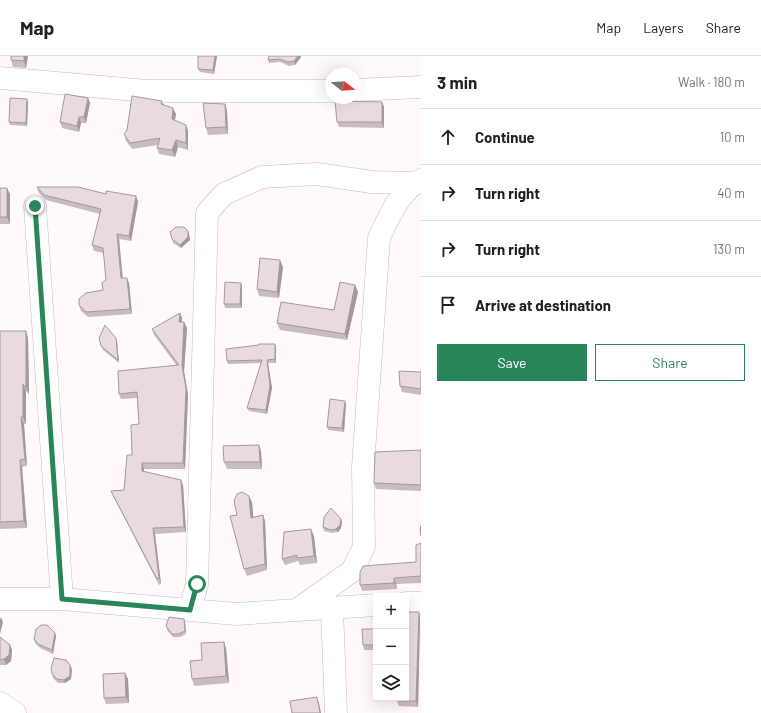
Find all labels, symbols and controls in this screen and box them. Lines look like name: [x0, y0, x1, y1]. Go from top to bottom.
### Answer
text: Map: [20, 16, 54, 39]
text: Map: [596, 19, 621, 36]
text: Layers: [643, 19, 684, 36]
text: Share: [706, 19, 741, 36]
north arrow: [325, 68, 361, 104]
text: 3 min: [437, 72, 477, 92]
text: Walk · 180 m: [678, 74, 745, 90]
icon: ahead: [437, 126, 459, 148]
text: Continue: [475, 128, 535, 146]
text: 10 m: [720, 129, 745, 145]
icon: right: [437, 182, 459, 204]
text: Turn right: [475, 184, 540, 202]
text: 40 m: [717, 185, 745, 201]
route end: [26, 197, 44, 215]
icon: right: [437, 238, 459, 260]
text: Turn right: [475, 240, 540, 258]
text: 130 m: [713, 241, 745, 257]
icon: arrive: [437, 294, 459, 316]
text: Arrive at destination: [475, 296, 611, 314]
button: Save: [437, 344, 587, 381]
button: Share: [595, 344, 745, 381]
route start: [188, 575, 206, 593]
map controls: [373, 593, 409, 701]
button: +: [373, 593, 409, 629]
button: −: [373, 629, 409, 665]
button: layers: [373, 665, 409, 701]

